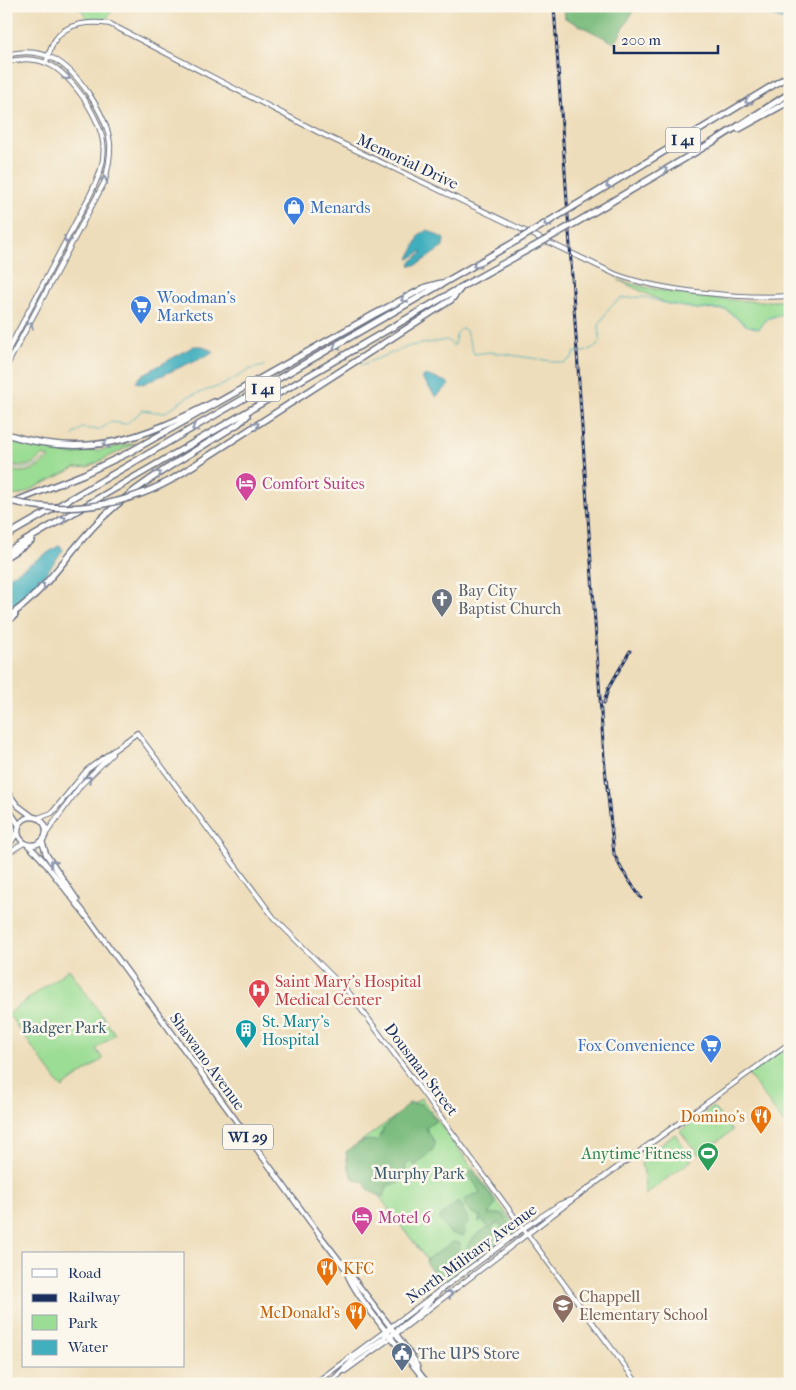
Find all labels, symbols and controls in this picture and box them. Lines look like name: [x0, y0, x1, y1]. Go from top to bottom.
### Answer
scale bar: [614, 22, 717, 54]
text: 200 m: [621, 31, 661, 49]
one-way arrow: [61, 71, 70, 80]
one-way arrow: [745, 94, 754, 104]
road number: I 41: [666, 128, 700, 152]
street label: Memorial Drive: [354, 130, 461, 193]
one-way arrow: [659, 167, 668, 177]
one-way arrow: [98, 176, 108, 185]
one-way arrow: [606, 179, 615, 189]
shop icon: Menards: [282, 195, 306, 226]
place label: Menards: [310, 198, 370, 217]
one-way arrow: [544, 216, 553, 226]
one-way arrow: [63, 235, 73, 244]
one-way arrow: [473, 258, 482, 268]
place label: Woodman's Markets: [156, 288, 236, 325]
one-way arrow: [400, 293, 409, 303]
supermarket icon: Woodman's Markets: [129, 294, 153, 325]
one-way arrow: [24, 321, 34, 330]
one-way arrow: [332, 341, 341, 351]
road number: I 41: [246, 376, 280, 402]
one-way arrow: [191, 421, 200, 431]
one-way arrow: [250, 422, 259, 431]
one-way arrow: [102, 438, 110, 449]
one-way arrow: [153, 471, 162, 480]
hotel icon: Comfort Suites: [234, 471, 258, 502]
place label: Comfort Suites: [262, 474, 365, 493]
one-way arrow: [58, 515, 67, 525]
place label: Bay City Baptist Church: [458, 581, 561, 618]
one-way arrow: [37, 583, 46, 592]
church icon: Bay City Baptist Church: [430, 587, 454, 618]
one-way arrow: [82, 775, 91, 784]
one-way arrow: [50, 859, 59, 869]
place label: Saint Mary's Hospital Medical Center: [275, 972, 422, 1009]
hospital icon: Saint Mary's Hospital Medical Center: [247, 978, 271, 1009]
street label: Shawano Avenue: [166, 1009, 249, 1114]
place label: St. Mary's Hospital: [262, 1012, 330, 1049]
park label: Badger Park: [21, 1018, 107, 1037]
building icon: St. Mary's Hospital: [234, 1018, 258, 1049]
street label: Dousman Street: [381, 1019, 463, 1119]
supermarket icon: Fox Convenience: [699, 1033, 723, 1064]
place label: Fox Convenience: [578, 1036, 695, 1055]
restaurant icon: Domino's: [749, 1104, 773, 1135]
place label: Domino's: [680, 1107, 745, 1126]
road number: WI 29: [223, 1124, 273, 1150]
sports icon: Anytime Fitness: [696, 1141, 720, 1172]
place label: Anytime Fitness: [580, 1144, 692, 1163]
park label: Murphy Park: [373, 1164, 465, 1183]
street label: North Military Avenue: [402, 1200, 540, 1307]
hotel icon: Motel 6: [350, 1205, 374, 1236]
place label: Motel 6: [378, 1208, 431, 1227]
legend: [22, 1252, 185, 1368]
restaurant icon: KFC: [315, 1256, 339, 1287]
place label: KFC: [343, 1259, 374, 1278]
text: Road: [68, 1264, 102, 1282]
place label: Chappell Elementary School: [579, 1287, 708, 1324]
text: Railway: [68, 1288, 121, 1306]
one-way arrow: [443, 1291, 453, 1300]
school or university icon: Chappell Elementary School: [551, 1293, 575, 1324]
restaurant icon: McDonald's: [344, 1300, 368, 1331]
place label: McDonald's: [259, 1303, 340, 1322]
text: Park: [68, 1314, 98, 1332]
text: Water: [67, 1338, 108, 1356]
public building icon: The UPS Store: [390, 1341, 414, 1372]
place label: The UPS Store: [418, 1344, 520, 1363]

